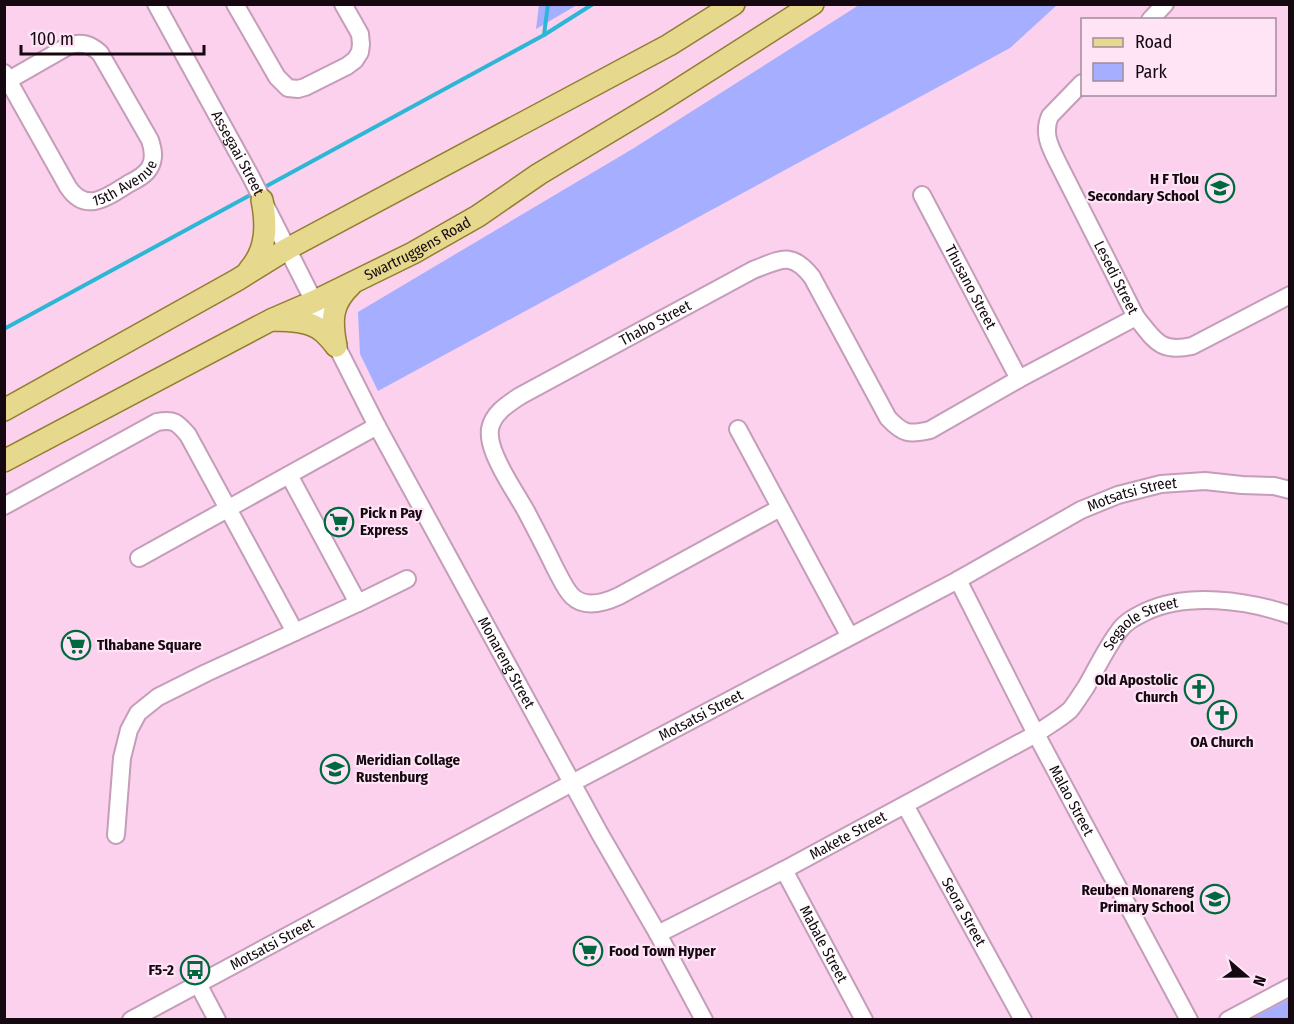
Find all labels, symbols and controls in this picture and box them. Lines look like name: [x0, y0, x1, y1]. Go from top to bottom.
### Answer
scale bar: [21, 18, 204, 56]
legend: [1081, 18, 1276, 96]
text: 100 m: [30, 28, 74, 50]
text: Road: [1135, 31, 1172, 53]
text: Park: [1135, 61, 1168, 83]
street label: Assegaai Street: [207, 108, 268, 199]
street label: 15th Avenue: [91, 158, 161, 210]
place label: H F Tlou Secondary School: [1088, 170, 1200, 205]
school or university icon: H F Tlou Secondary School: [1204, 172, 1236, 204]
street label: Swartruggens Road: [361, 213, 474, 284]
street label: Lesedi Street: [1090, 238, 1142, 317]
street label: Thusano Street: [941, 242, 1000, 332]
street label: Thabo Street: [616, 296, 694, 349]
street label: Motsatsi Street: [1084, 474, 1177, 516]
place label: Pick n Pay Express: [360, 504, 423, 539]
supermarket icon: Pick n Pay Express: [323, 506, 355, 538]
street label: Segaole Street: [1099, 593, 1179, 654]
street label: Monareng Street: [474, 614, 539, 711]
supermarket icon: Tlhabane Square: [60, 629, 92, 661]
place label: Tlhabane Square: [97, 636, 202, 654]
place label: Old Apostolic Church: [1095, 671, 1178, 706]
church icon: Old Apostolic Church: [1183, 673, 1215, 705]
street label: Motsatsi Street: [655, 686, 746, 745]
church icon: OA Church: [1206, 699, 1238, 731]
place label: OA Church: [1190, 733, 1254, 751]
place label: Meridian Collage Rustenburg: [356, 751, 460, 786]
school or university icon: Meridian Collage Rustenburg: [319, 753, 351, 785]
street label: Malao Street: [1045, 762, 1098, 839]
street label: Makete Street: [806, 807, 890, 864]
street label: Seora Street: [938, 875, 990, 949]
place label: Reuben Monareng Primary School: [1082, 881, 1195, 916]
school or university icon: Reuben Monareng Primary School: [1199, 883, 1231, 915]
street label: Mabale Street: [796, 902, 851, 986]
street label: Motsatsi Street: [227, 914, 317, 974]
supermarket icon: Food Town Hyper: [572, 935, 604, 967]
place label: Food Town Hyper: [609, 942, 716, 960]
north arrow: [1216, 946, 1276, 1006]
bus stop icon: F5-2: [179, 954, 211, 986]
place label: F5-2: [148, 961, 174, 979]
text: N: [1249, 973, 1270, 989]

